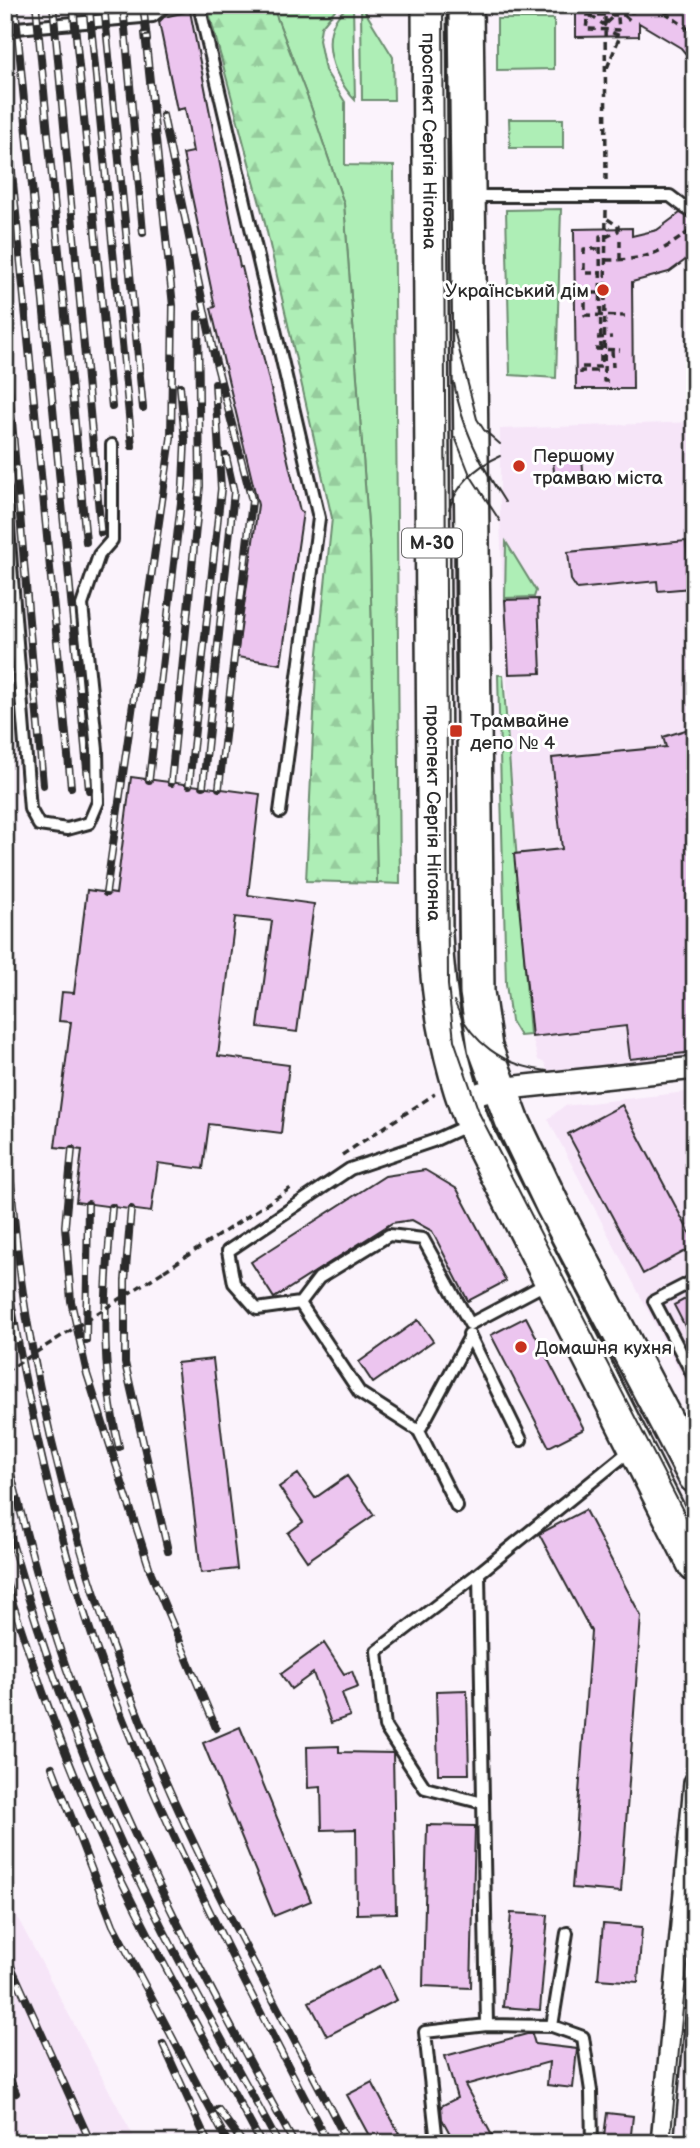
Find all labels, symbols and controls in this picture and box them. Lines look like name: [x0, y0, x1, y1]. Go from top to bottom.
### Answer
street label: проспект Сергія Нігояна: [416, 32, 441, 250]
place label: Український дім: [445, 280, 589, 303]
marker: Український дім: [595, 282, 611, 298]
place label: Першому трамваю міста: [533, 445, 663, 490]
marker: Першому трамваю міста: [511, 458, 527, 474]
road number: М-30: [402, 528, 462, 558]
street label: проспект Сергія Нігояна: [421, 704, 445, 922]
place label: Трамвайне депо № 4: [470, 710, 569, 755]
marker: Трамвайне депо № 4: [448, 723, 464, 739]
place label: Домашня кухня: [535, 1337, 672, 1360]
marker: Домашня кухня: [513, 1339, 529, 1355]

